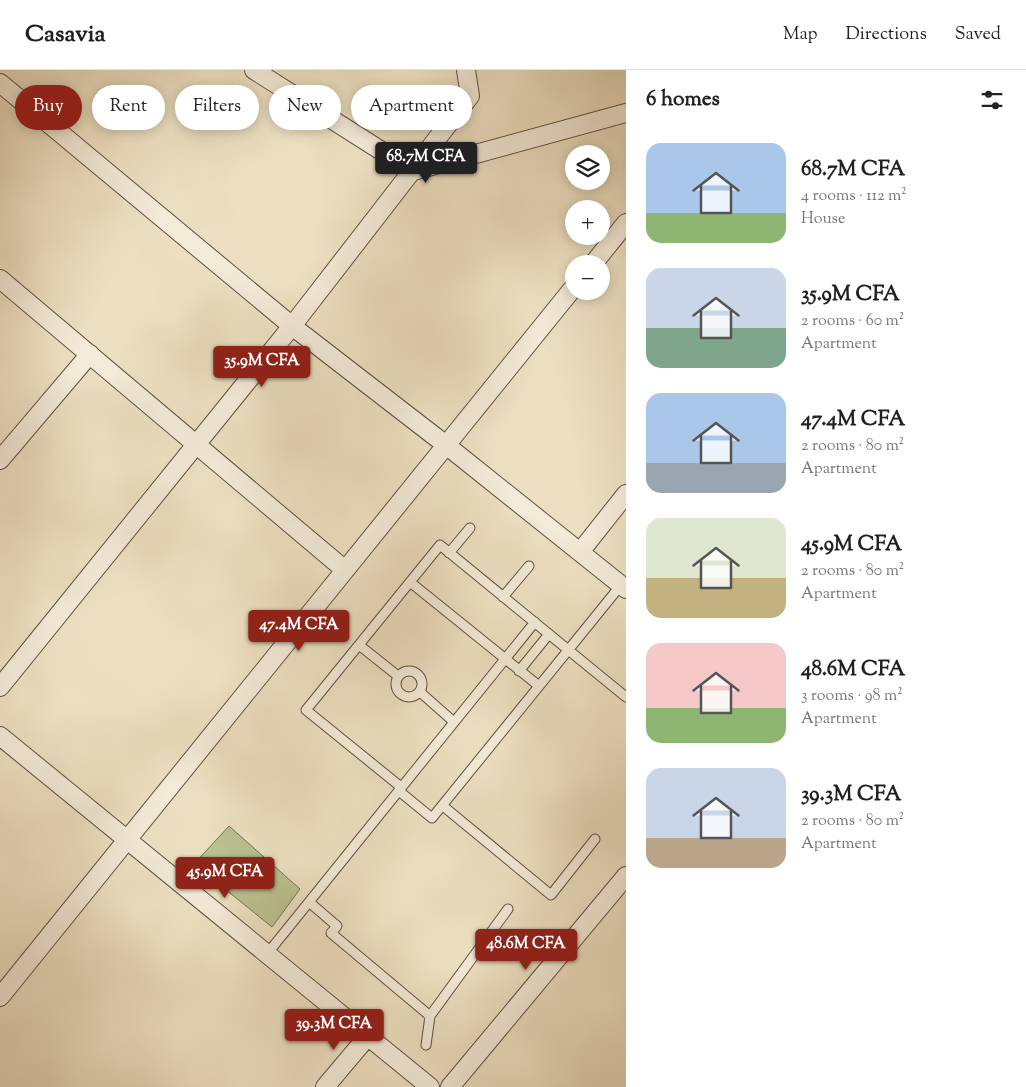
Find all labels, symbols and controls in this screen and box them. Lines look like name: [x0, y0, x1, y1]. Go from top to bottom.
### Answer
text: Casavia: [25, 18, 106, 52]
text: Map: [783, 22, 818, 48]
text: Directions: [846, 22, 927, 48]
text: Saved: [955, 22, 1001, 48]
chip: Buy: [15, 85, 82, 130]
chip: Rent: [92, 85, 165, 130]
chip: Filters: [175, 85, 259, 130]
chip: New: [269, 85, 341, 130]
chip: Apartment: [351, 85, 472, 130]
text: 6 homes: [646, 85, 720, 115]
icon: filters: [978, 86, 1006, 114]
pin: 68.7M CFA: [369, 142, 483, 184]
map controls: [565, 145, 610, 300]
button: layers: [565, 145, 610, 190]
text: 68.7M CFA: [386, 146, 466, 169]
text: 68.7M CFA: [801, 155, 905, 185]
icon: home: [686, 163, 746, 223]
text: 4 rooms · 112 m²: [801, 185, 907, 208]
button: +: [565, 200, 610, 245]
text: House: [801, 208, 845, 231]
button: −: [565, 255, 610, 300]
text: 35.9M CFA: [801, 280, 900, 310]
icon: home: [686, 288, 746, 348]
text: 2 rooms · 60 m²: [801, 310, 904, 333]
text: Apartment: [801, 333, 877, 356]
pin: 35.9M CFA: [205, 346, 319, 388]
text: 35.9M CFA: [224, 350, 300, 373]
text: 47.4M CFA: [801, 405, 905, 435]
icon: home: [686, 413, 746, 473]
text: 2 rooms · 80 m²: [801, 435, 904, 458]
text: Apartment: [801, 458, 877, 481]
text: 45.9M CFA: [801, 530, 902, 560]
icon: home: [686, 538, 746, 598]
text: 2 rooms · 80 m²: [801, 560, 904, 583]
text: Apartment: [801, 583, 877, 606]
pin: 47.4M CFA: [242, 610, 356, 652]
text: 47.4M CFA: [259, 614, 339, 637]
text: 48.6M CFA: [801, 655, 905, 685]
icon: home: [686, 663, 746, 723]
text: 3 rooms · 98 m²: [801, 685, 903, 708]
text: Apartment: [801, 708, 877, 731]
text: 39.3M CFA: [801, 780, 901, 810]
icon: home: [686, 788, 746, 848]
text: 2 rooms · 80 m²: [801, 810, 904, 833]
text: Apartment: [801, 833, 877, 856]
pin: 45.9M CFA: [168, 856, 282, 899]
text: 45.9M CFA: [187, 861, 263, 884]
pin: 48.6M CFA: [469, 928, 583, 971]
text: 48.6M CFA: [486, 933, 566, 956]
pin: 39.3M CFA: [277, 1008, 391, 1051]
text: 39.3M CFA: [296, 1013, 372, 1036]

